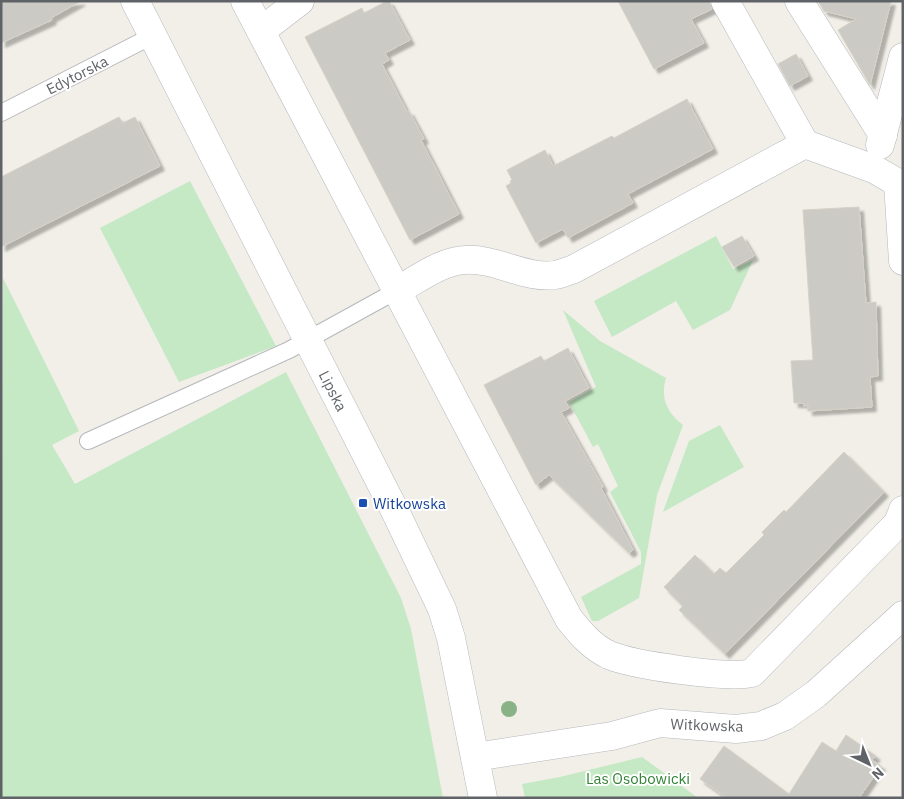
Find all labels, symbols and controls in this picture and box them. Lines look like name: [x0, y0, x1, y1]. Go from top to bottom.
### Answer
street label: Edytorska: [43, 51, 111, 99]
street label: Lipska: [315, 367, 351, 415]
place label: Witkowska: [373, 494, 446, 513]
marker: Witkowska: [357, 497, 369, 509]
street label: Witkowska: [670, 714, 744, 736]
north arrow: [844, 739, 894, 789]
text: N: [868, 763, 888, 784]
park label: Las Osobowicki: [586, 769, 690, 788]

